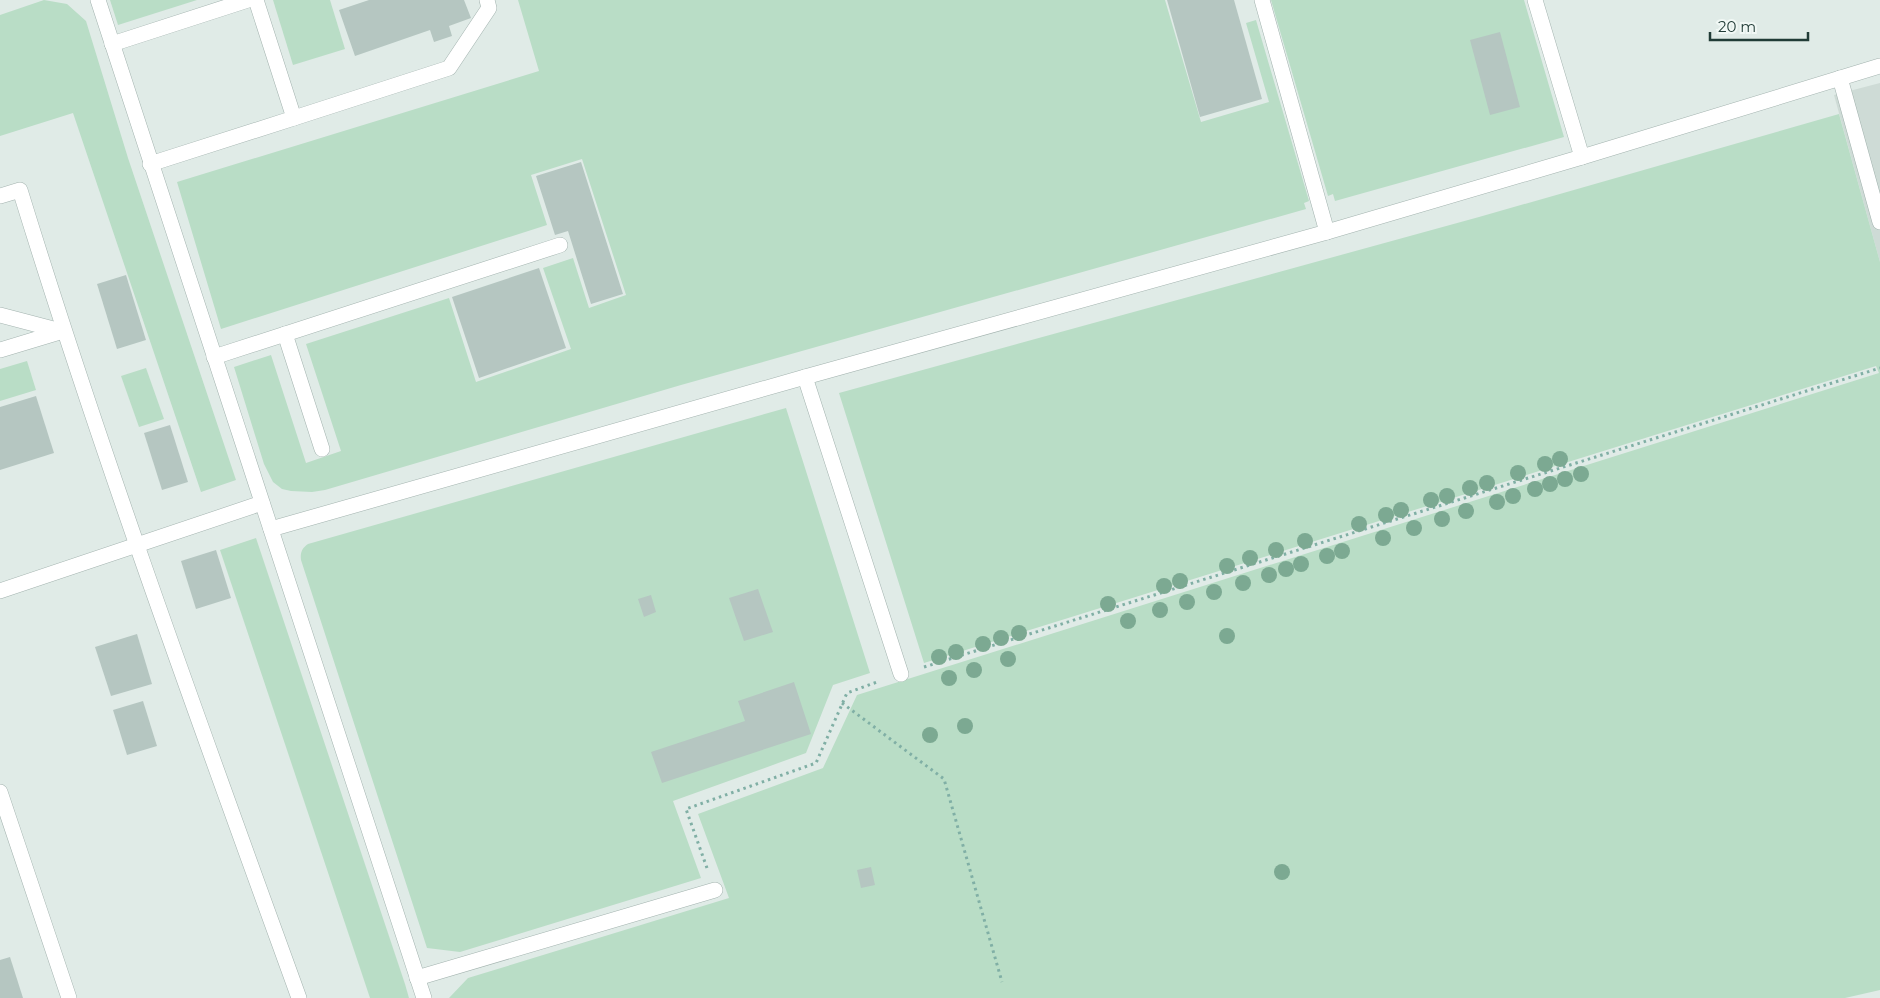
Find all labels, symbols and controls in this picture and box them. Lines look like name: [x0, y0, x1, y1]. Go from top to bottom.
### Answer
scale bar: [1710, 10, 1808, 42]
text: 20 m: [1718, 17, 1756, 36]

